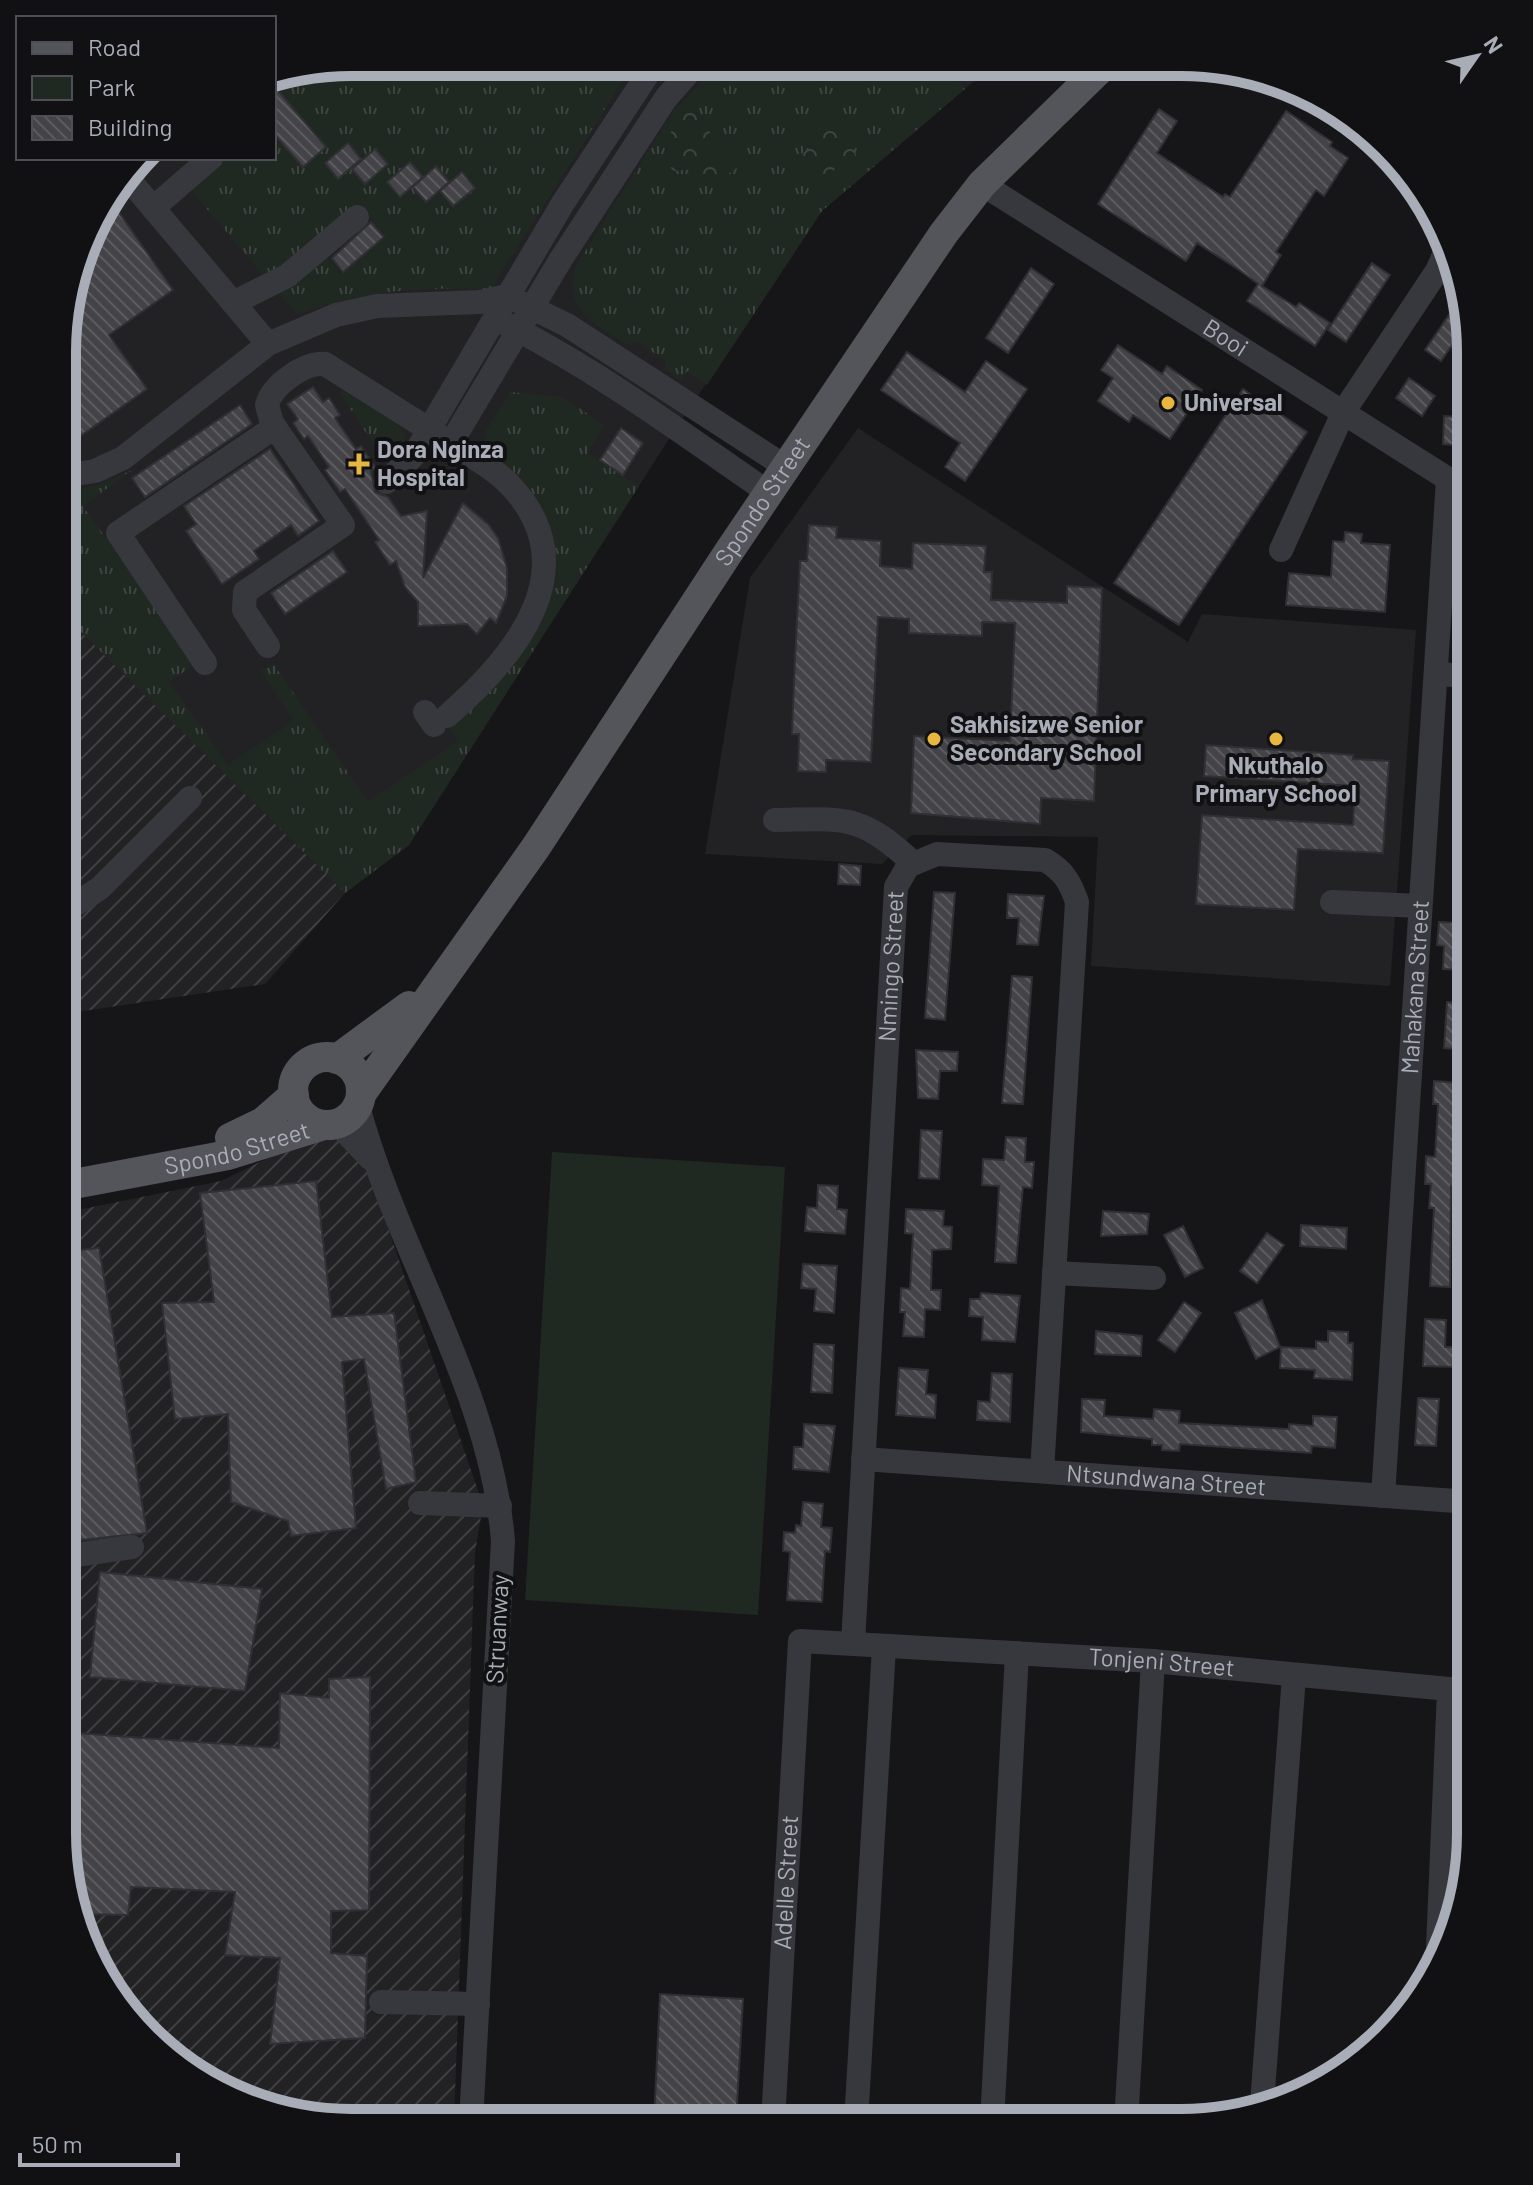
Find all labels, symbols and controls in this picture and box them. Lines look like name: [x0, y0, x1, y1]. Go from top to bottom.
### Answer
legend: [16, 16, 276, 160]
north arrow: [1437, 16, 1517, 96]
text: N: [1480, 31, 1509, 58]
text: Road: [88, 32, 141, 61]
text: Park: [88, 72, 135, 101]
text: Building: [88, 112, 172, 141]
street label: Booi: [1198, 312, 1254, 362]
place label: Universal: [1184, 387, 1283, 416]
marker: Universal: [1159, 394, 1177, 412]
street label: Spondo Street: [708, 431, 815, 571]
place label: Dora Nginza Hospital: [377, 434, 504, 491]
marker: Dora Nginza Hospital: [348, 453, 370, 475]
place label: Sakhisizwe Senior Secondary School: [950, 709, 1143, 766]
marker: Sakhisizwe Senior Secondary School: [925, 730, 943, 748]
marker: Nkuthalo Primary School: [1267, 730, 1285, 748]
place label: Nkuthalo Primary School: [1195, 750, 1357, 807]
street label: Nmingo Street: [871, 890, 909, 1042]
street label: Mahakana Street: [1394, 899, 1434, 1075]
street label: Spondo Street: [161, 1114, 313, 1180]
street label: Ntsundwana Street: [1065, 1457, 1267, 1501]
street label: Struanway: [479, 1573, 514, 1684]
street label: Tonjeni Street: [1088, 1641, 1236, 1682]
street label: Adelle Street: [767, 1814, 803, 1950]
scale bar: [20, 2117, 178, 2167]
text: 50 m: [32, 2129, 83, 2158]

